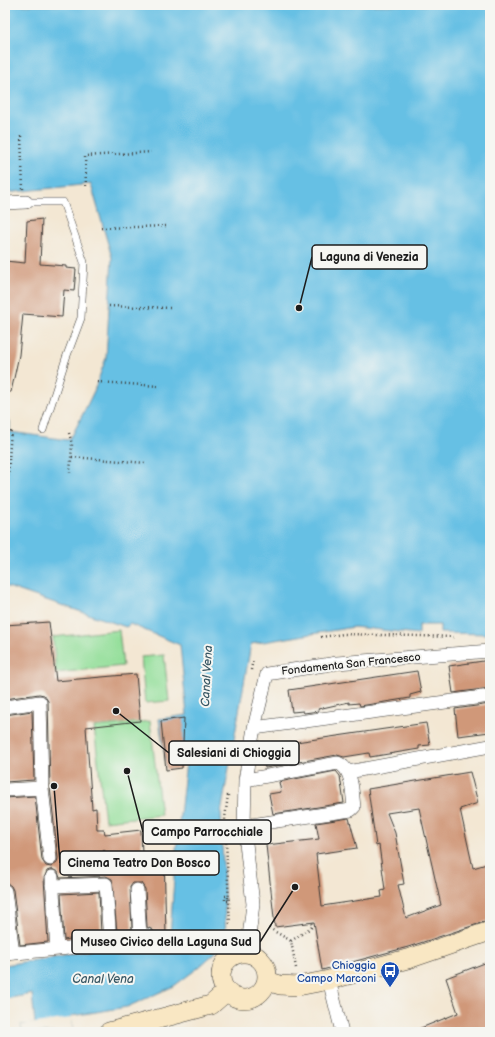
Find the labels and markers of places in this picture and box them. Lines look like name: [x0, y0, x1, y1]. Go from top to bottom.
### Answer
callout: Laguna di Venezia: [312, 245, 427, 269]
callout: Salesiani di Chioggia: [169, 741, 299, 765]
callout: Campo Parrocchiale: [143, 820, 271, 844]
callout: Cinema Teatro Don Bosco: [60, 851, 219, 875]
callout: Museo Civico della Laguna Sud: [72, 930, 260, 954]
place label: Chioggia Campo Marconi: [297, 959, 376, 985]
bus stop icon: Chioggia Campo Marconi: [379, 960, 401, 988]

